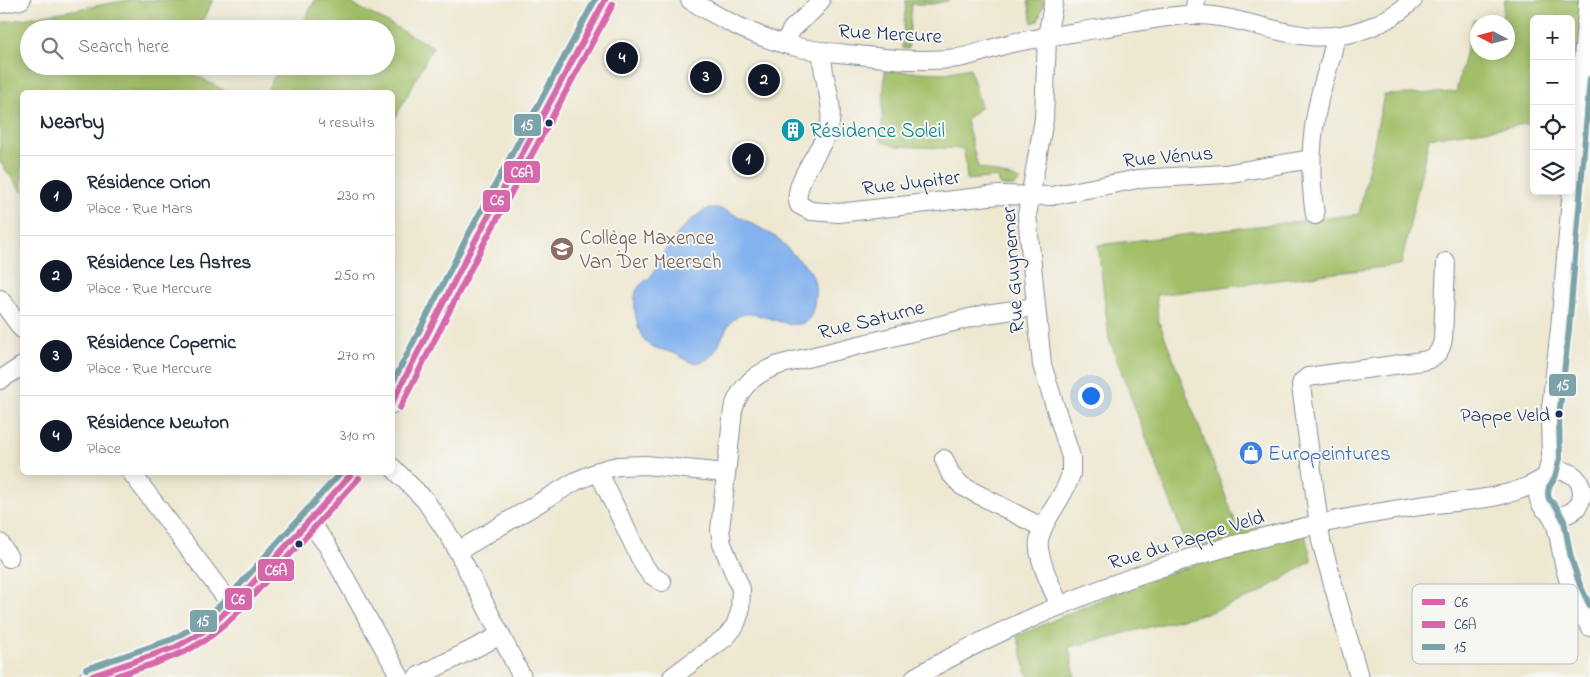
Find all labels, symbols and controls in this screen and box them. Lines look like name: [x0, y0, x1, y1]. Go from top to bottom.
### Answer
north arrow: [1470, 15, 1515, 60]
map controls: [1530, 15, 1575, 195]
button: +: [1530, 15, 1575, 60]
street label: Rue Mercure: [837, 17, 943, 53]
search box: [20, 20, 395, 75]
icon: search: [38, 34, 66, 62]
text: Search here: [78, 34, 169, 61]
pin: 4: [606, 39, 638, 77]
pin: 3: [690, 58, 722, 96]
button: −: [1530, 60, 1575, 105]
pin: 2: [748, 61, 780, 99]
button: locate: [1530, 105, 1575, 150]
text: Nearby: [40, 108, 104, 138]
text: 4 results: [319, 111, 375, 135]
line badge: 15: [513, 113, 542, 137]
text: 15: [521, 116, 533, 137]
building icon: Résidence Soleil: [780, 117, 806, 143]
place label: Résidence Soleil: [810, 117, 945, 147]
unlabelled marker: [544, 118, 554, 128]
street label: Rue Vénus: [1122, 139, 1215, 177]
pin: 1: [732, 140, 764, 178]
button: layers: [1530, 150, 1575, 195]
line badge: C6A: [503, 160, 541, 184]
text: C6A: [511, 163, 534, 184]
street label: Rue Jupiter: [860, 163, 962, 205]
text: Résidence Orion: [87, 170, 210, 197]
text: 1: [53, 184, 59, 208]
text: 230 m: [337, 184, 375, 208]
line badge: C6: [482, 189, 511, 213]
text: C6: [490, 191, 505, 212]
text: Place · Rue Mars: [87, 197, 193, 221]
street label: Rue Guynemer: [995, 205, 1035, 334]
place label: Collège Maxence Van Der Meersch: [579, 224, 721, 278]
school or university icon: Collège Maxence Van Der Meersch: [549, 236, 575, 262]
text: Résidence Les Astres: [87, 250, 251, 277]
text: 2: [52, 264, 60, 288]
text: 250 m: [335, 264, 375, 288]
text: Place · Rue Mercure: [87, 277, 212, 301]
street label: Rue Saturne: [815, 293, 928, 349]
text: Résidence Copernic: [87, 330, 236, 357]
text: 3: [53, 344, 59, 368]
text: 270 m: [337, 344, 375, 368]
text: Place · Rue Mercure: [87, 357, 212, 381]
line badge: 15: [1548, 373, 1577, 397]
text: 15: [1557, 376, 1569, 397]
your location: [1078, 383, 1104, 409]
place label: Pappe Veld: [1460, 402, 1550, 431]
marker: Pappe Veld: [1554, 409, 1564, 419]
text: Résidence Newton: [87, 410, 229, 437]
text: 4: [53, 424, 59, 448]
text: 310 m: [340, 424, 375, 448]
text: Place: [87, 437, 121, 461]
shop icon: Europeintures: [1238, 440, 1264, 466]
place label: Europeintures: [1268, 440, 1391, 470]
street label: Rue du Pappe Veld: [1105, 503, 1268, 579]
unlabelled marker: [294, 539, 304, 549]
line badge: C6A: [257, 558, 295, 582]
text: C6A: [265, 561, 288, 582]
legend: [1412, 584, 1578, 664]
line badge: C6: [224, 587, 253, 611]
text: C6: [231, 590, 246, 611]
text: C6: [1454, 593, 1468, 614]
line badge: 15: [189, 609, 218, 633]
text: 15: [197, 612, 209, 633]
text: C6A: [1454, 615, 1476, 636]
text: 15: [1454, 638, 1466, 659]

